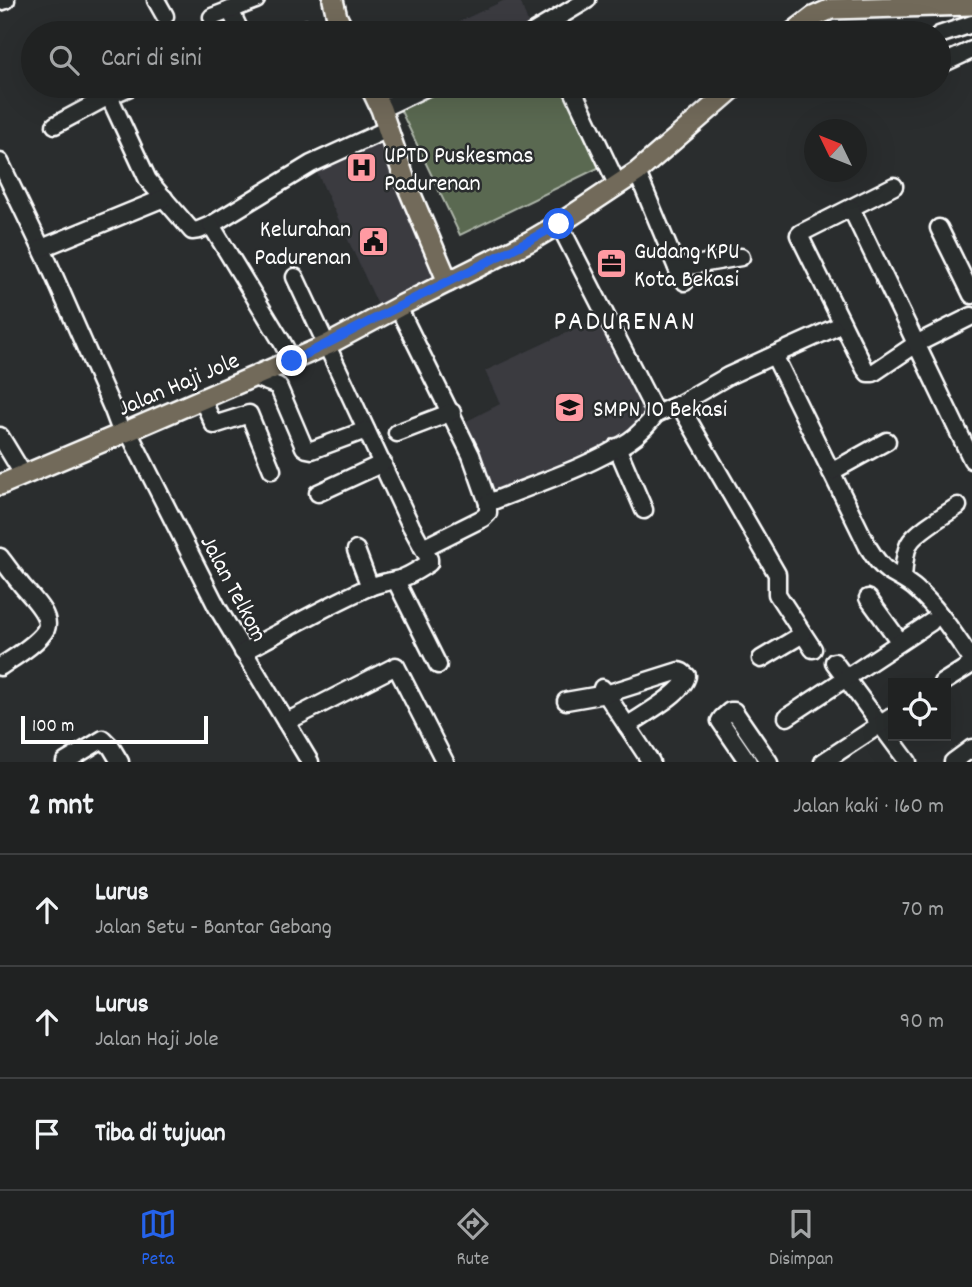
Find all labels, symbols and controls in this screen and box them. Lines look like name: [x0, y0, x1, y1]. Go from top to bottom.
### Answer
search box: [21, 21, 951, 98]
icon: search: [45, 41, 83, 79]
text: Cari di sini: [101, 41, 202, 78]
north arrow: [804, 119, 867, 182]
place label: UPTD Puskesmas Padurenan: [384, 140, 534, 202]
hospital icon: UPTD Puskesmas Padurenan: [344, 151, 378, 185]
route start: [543, 208, 574, 239]
place label: Kelurahan Padurenan: [254, 214, 351, 276]
public building icon: Kelurahan Padurenan: [357, 225, 391, 259]
place label: Gudang KPU Kota Bekasi: [634, 236, 740, 298]
office icon: Gudang KPU Kota Bekasi: [594, 247, 628, 281]
district label: PADURENAN: [553, 304, 697, 344]
street label: Jalan Haji Jole: [113, 345, 245, 427]
route end: [276, 345, 307, 376]
school or university icon: SMPN 10 Bekasi: [553, 391, 587, 425]
place label: SMPN 10 Bekasi: [593, 394, 727, 428]
street label: Jalan Telkom: [190, 530, 275, 649]
map controls: [888, 678, 951, 741]
button: locate: [888, 678, 951, 741]
scale bar: [21, 713, 208, 745]
text: 100 m: [32, 714, 74, 741]
text: 2 mnt: [28, 786, 94, 829]
text: Jalan kaki · 160 m: [793, 791, 944, 824]
text: Lurus: [95, 875, 149, 912]
icon: ahead: [28, 891, 66, 929]
text: 70 m: [902, 894, 944, 927]
text: Jalan Setu - Bantar Gebang: [95, 912, 332, 945]
text: Lurus: [95, 987, 149, 1024]
icon: ahead: [28, 1003, 66, 1041]
text: 90 m: [900, 1006, 944, 1039]
text: Jalan Haji Jole: [95, 1024, 219, 1057]
icon: arrive: [28, 1115, 66, 1153]
text: Tiba di tujuan: [95, 1116, 226, 1153]
tab: Peta: [139, 1205, 177, 1274]
tab: Rute: [454, 1205, 492, 1274]
tab: Disimpan: [769, 1205, 833, 1274]

